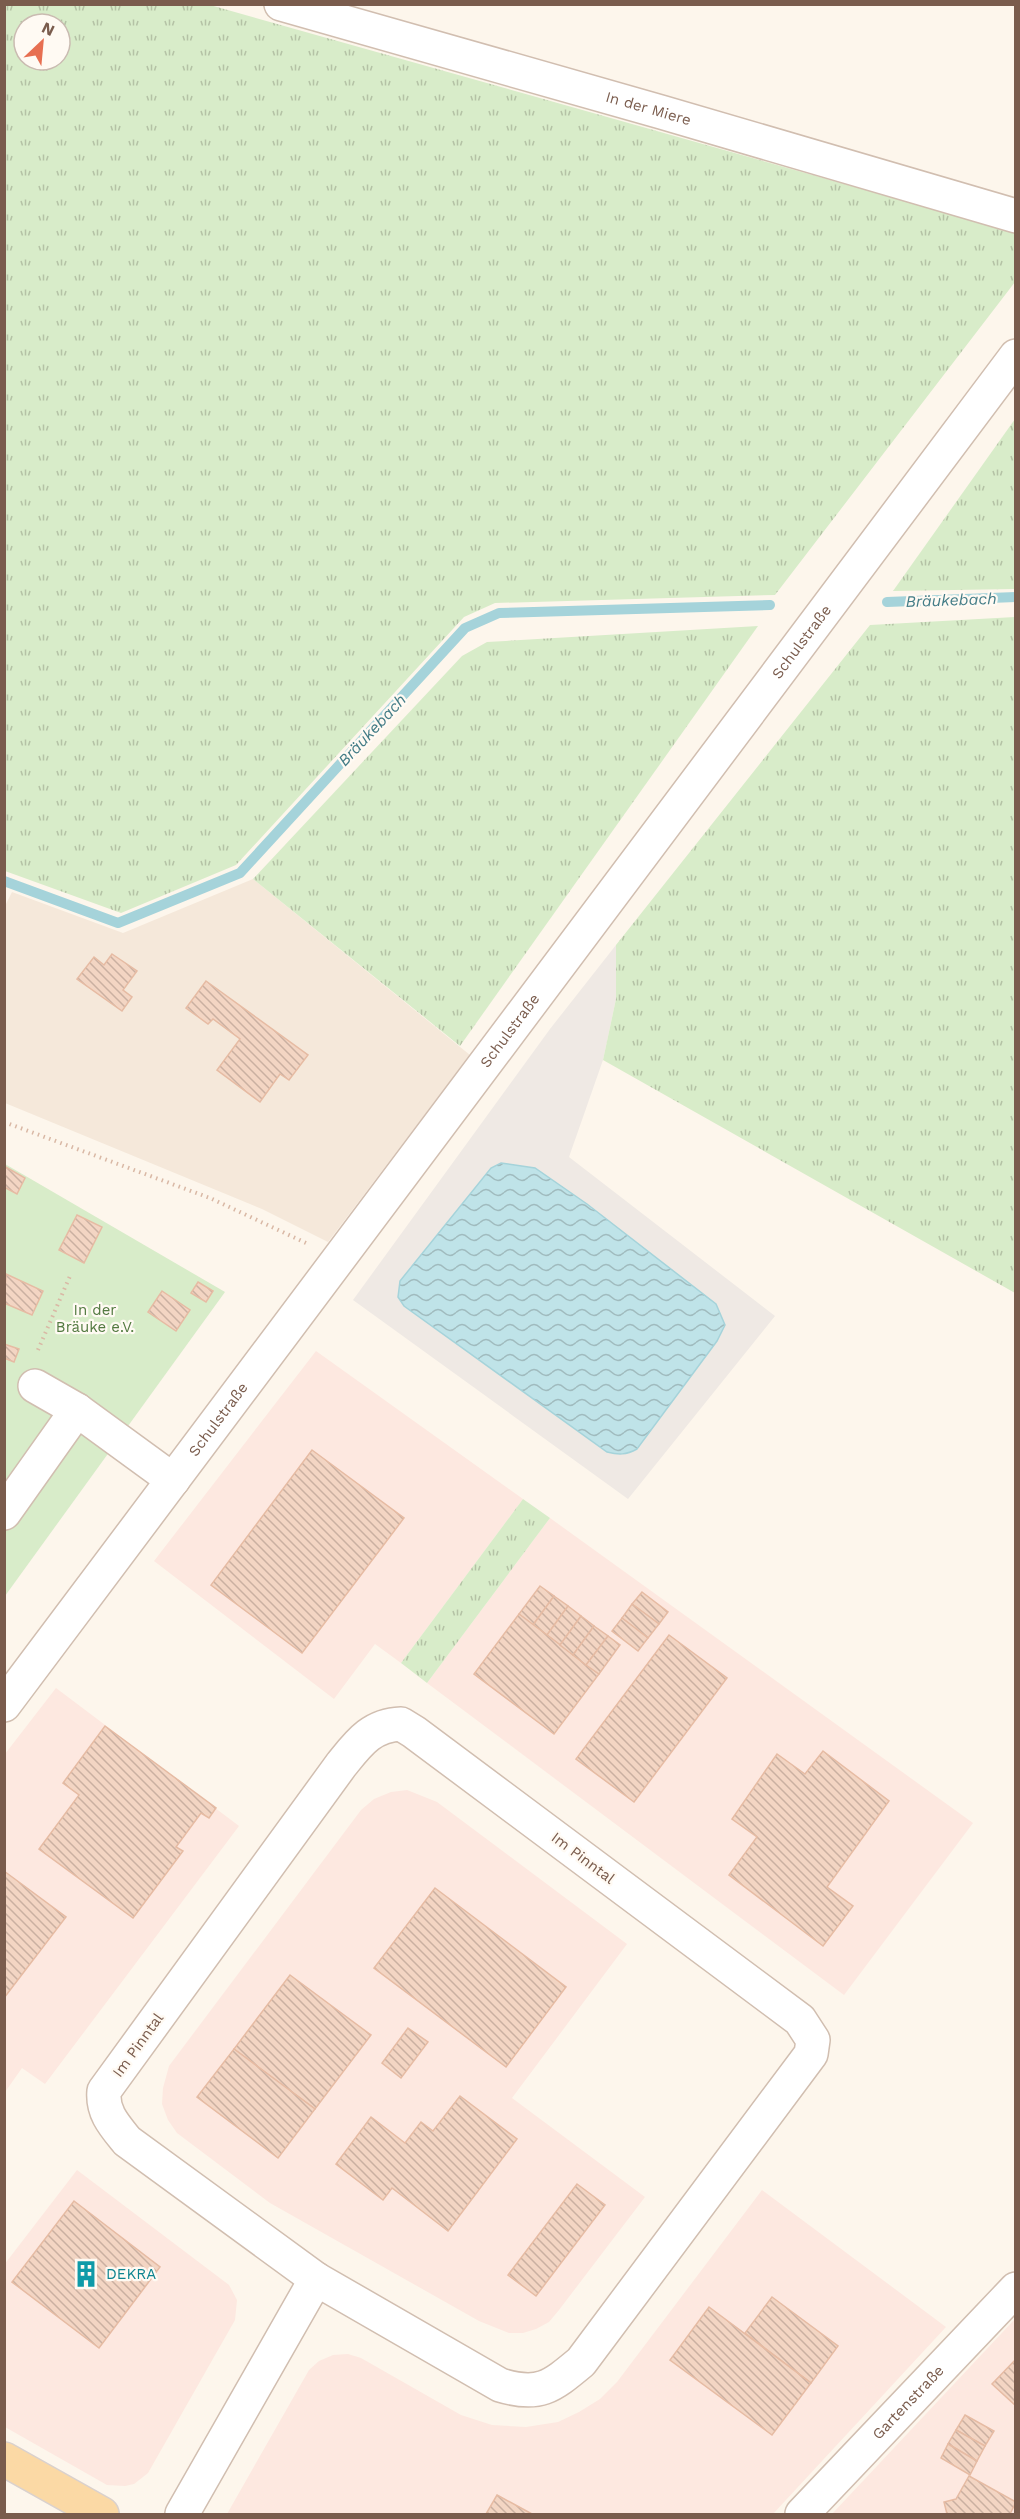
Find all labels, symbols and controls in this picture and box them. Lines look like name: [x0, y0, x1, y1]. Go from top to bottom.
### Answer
north arrow: [12, 12, 72, 72]
text: N: [39, 18, 58, 40]
street label: In der Miere: [604, 88, 693, 129]
water label: Bräukebach: [905, 589, 997, 611]
street label: Schulstraße: [768, 601, 835, 682]
water label: Bräukebach: [334, 690, 410, 770]
street label: Schulstraße: [476, 990, 543, 1071]
park label: In der Bräuke e.V.: [56, 1301, 134, 1336]
street label: Schulstraße: [185, 1379, 252, 1460]
street label: Im Pinntal: [548, 1828, 619, 1888]
street label: Im Pinntal: [109, 2009, 167, 2081]
building icon: DEKRA: [71, 2259, 101, 2289]
place label: DEKRA: [106, 2265, 156, 2283]
street label: Gartenstraße: [869, 2361, 948, 2443]

